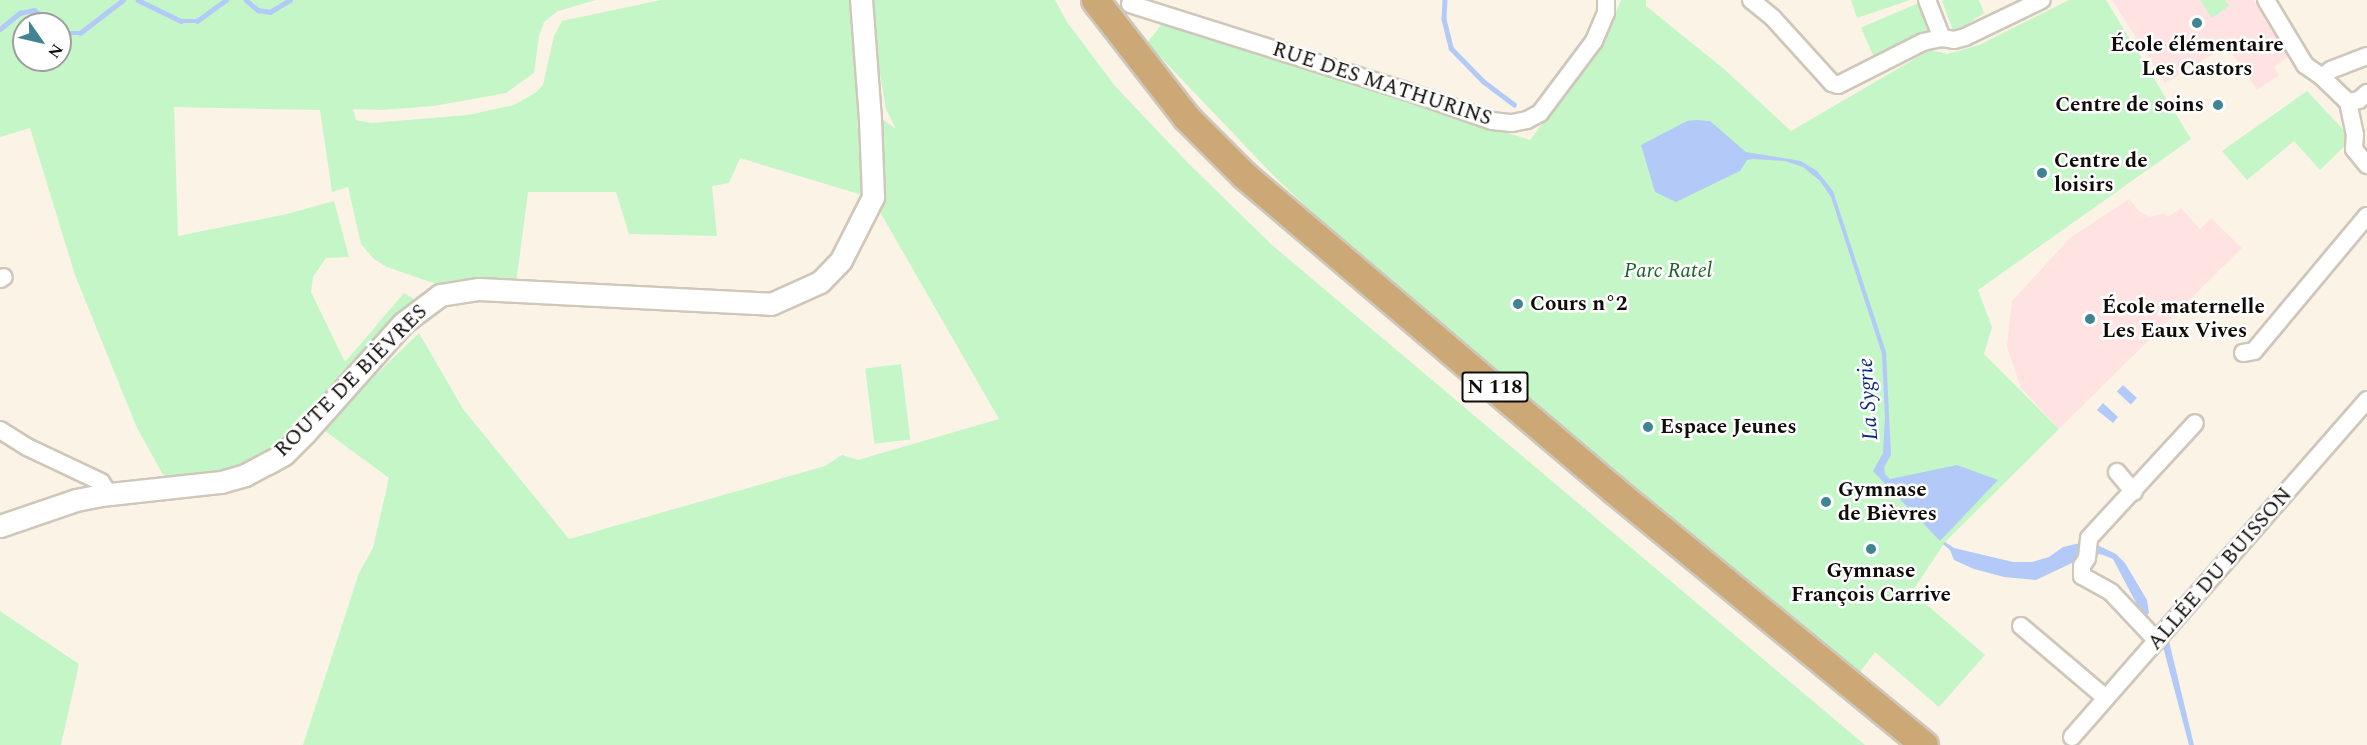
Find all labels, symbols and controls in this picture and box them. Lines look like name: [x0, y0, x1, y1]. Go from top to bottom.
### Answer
north arrow: [12, 12, 72, 72]
marker: École élémentaire Les Castors: [2190, 16, 2204, 30]
place label: École élémentaire Les Castors: [2110, 32, 2284, 82]
street label: RUE DES MATHURINS: [1269, 37, 1495, 131]
text: N: [42, 39, 69, 63]
place label: Centre de soins: [2055, 92, 2204, 118]
marker: Centre de soins: [2209, 96, 2227, 114]
place label: Centre de loisirs: [2054, 148, 2148, 198]
marker: Centre de loisirs: [2035, 166, 2049, 180]
park label: Parc Ratel: [1624, 258, 1712, 284]
place label: Cours n°2: [1530, 291, 1627, 317]
place label: École maternelle Les Eaux Vives: [2102, 294, 2265, 344]
marker: Cours n°2: [1511, 297, 1525, 311]
street label: ROUTE DE BIÈVRES: [269, 299, 433, 463]
marker: École maternelle Les Eaux Vives: [2083, 312, 2097, 326]
water label: La Sygrie: [1852, 357, 1884, 441]
road number: N 118: [1460, 370, 1530, 404]
place label: Espace Jeunes: [1660, 414, 1797, 440]
marker: Espace Jeunes: [1641, 420, 1655, 434]
place label: Gymnase de Bièvres: [1838, 477, 1937, 527]
street label: ALLÉE DU BUISSON: [2142, 482, 2298, 656]
marker: Gymnase de Bièvres: [1819, 495, 1833, 509]
marker: Gymnase François Carrive: [1864, 542, 1878, 556]
place label: Gymnase François Carrive: [1791, 558, 1951, 608]

